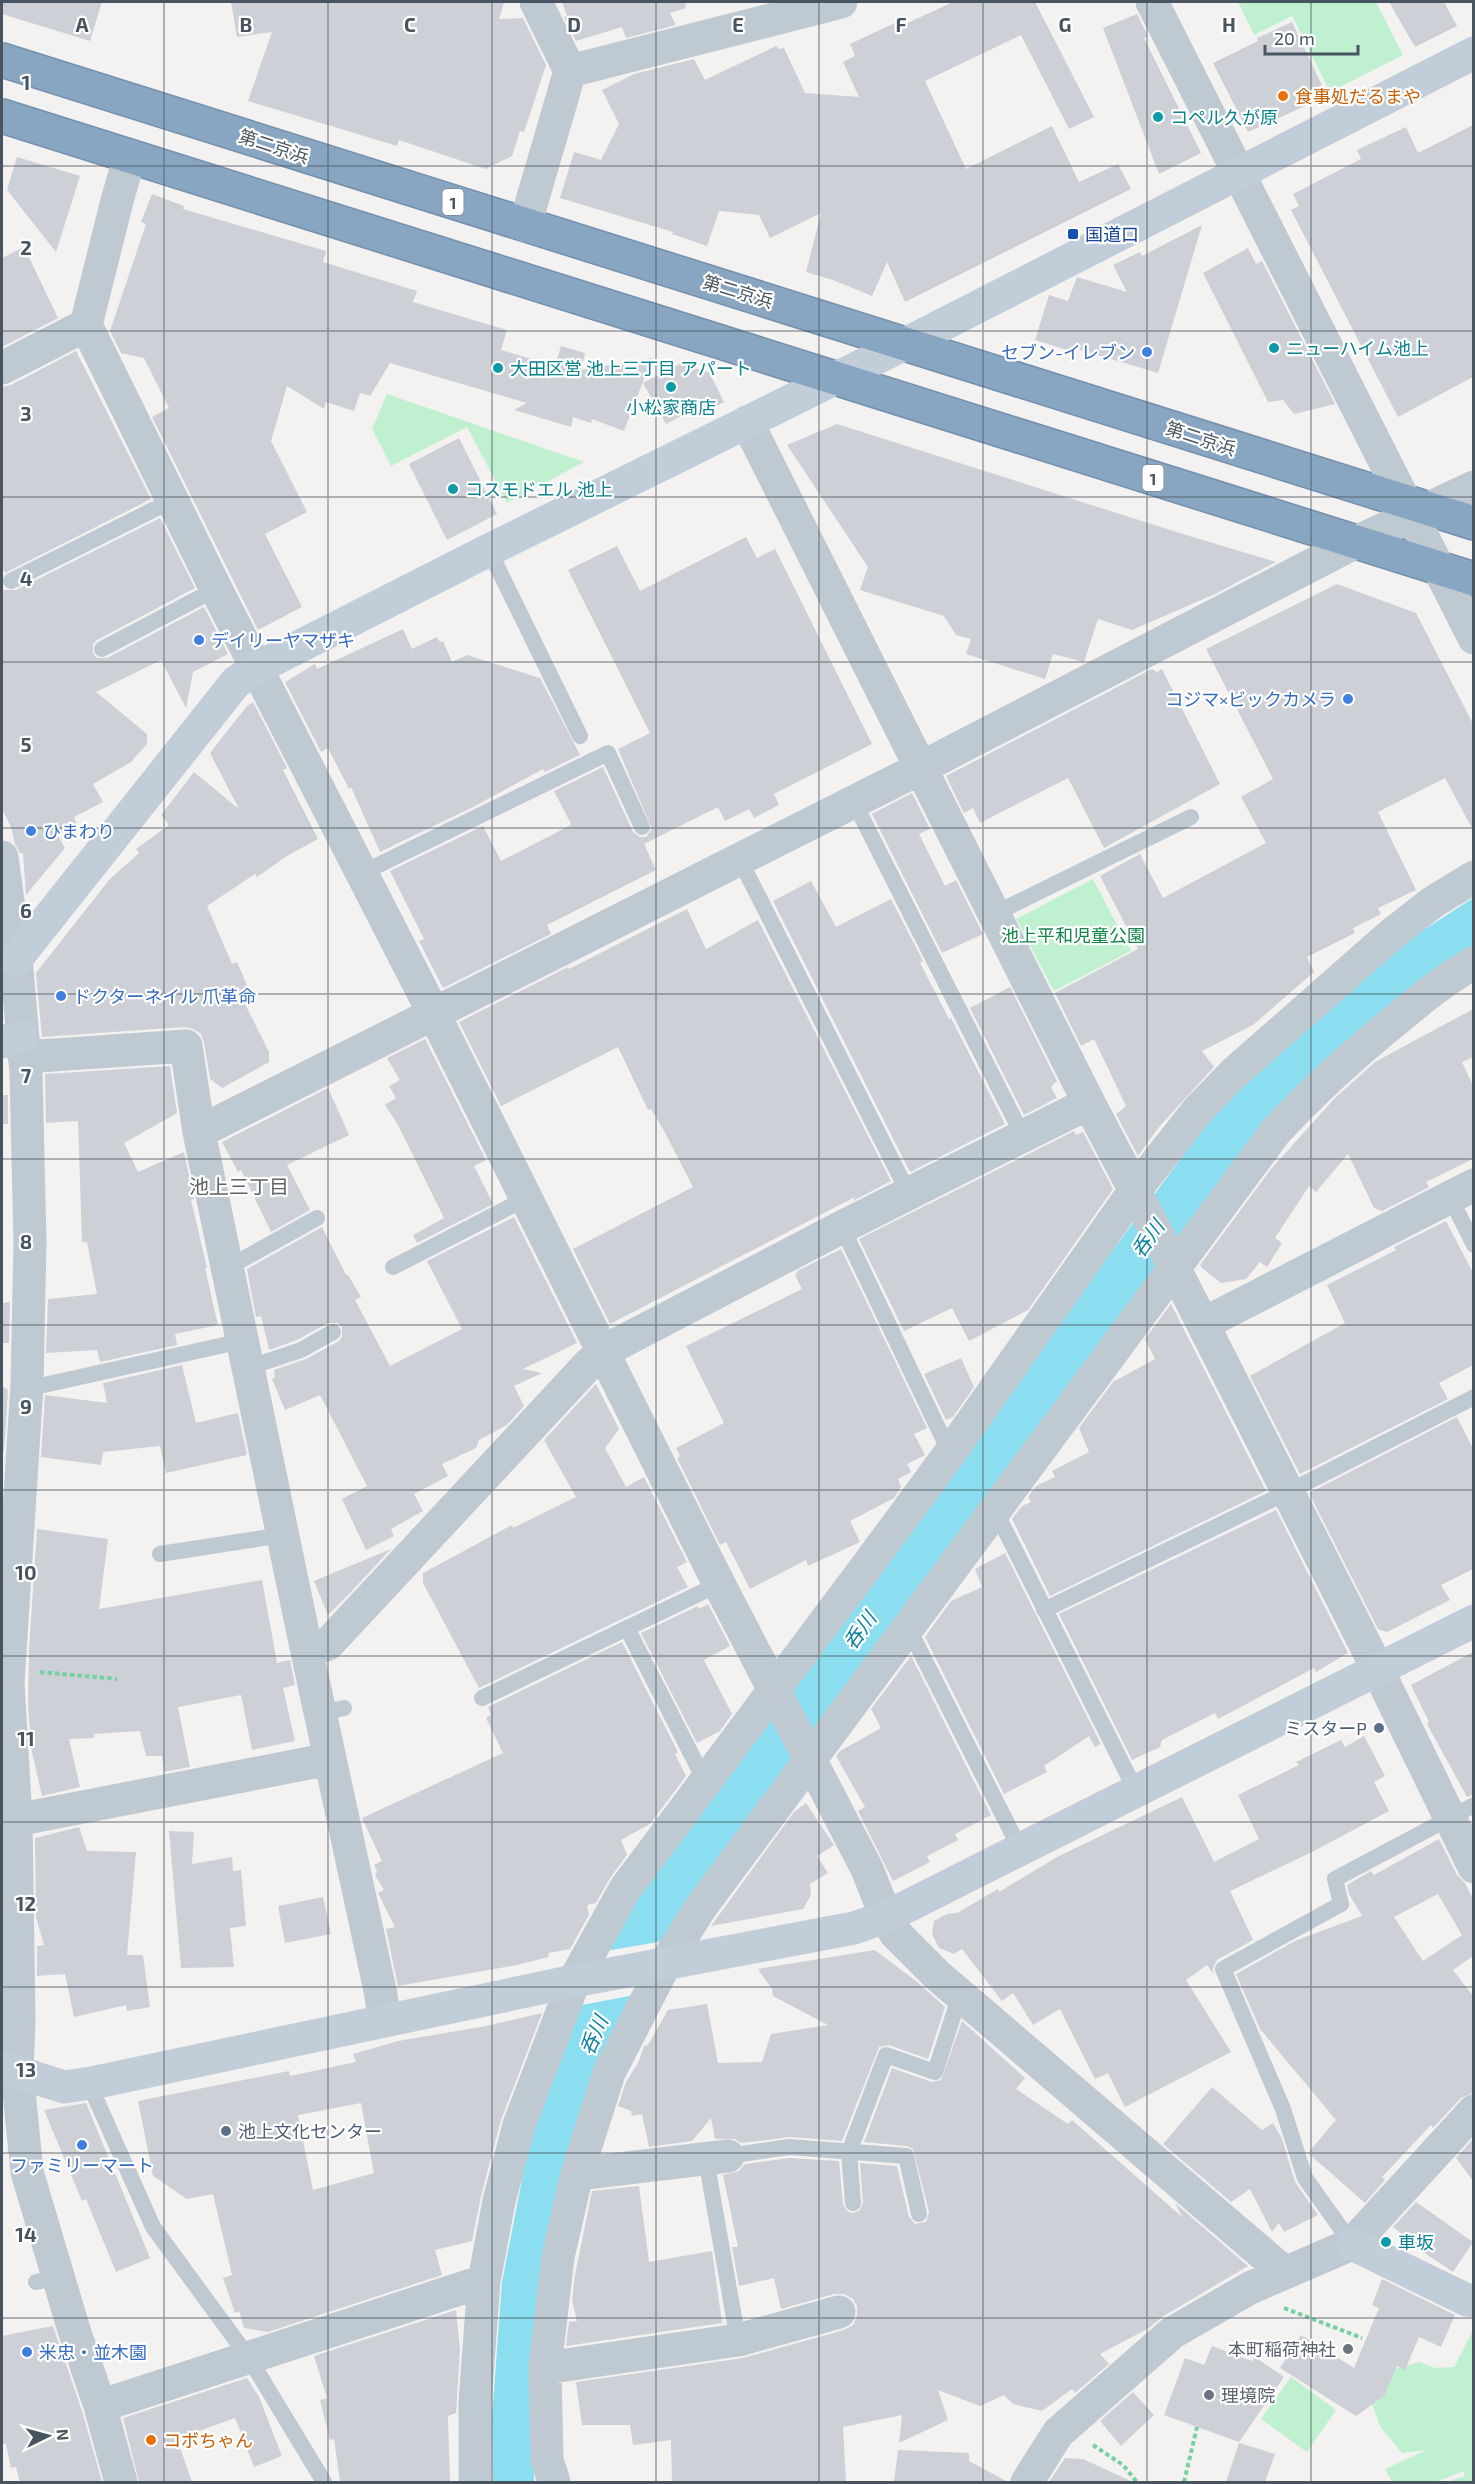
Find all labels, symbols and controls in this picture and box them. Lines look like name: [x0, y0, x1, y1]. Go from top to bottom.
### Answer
text: A: [75, 12, 89, 36]
text: B: [240, 12, 252, 36]
text: C: [404, 12, 416, 36]
text: D: [567, 12, 581, 36]
text: E: [732, 12, 744, 36]
text: F: [895, 12, 907, 36]
text: G: [1059, 12, 1071, 36]
text: H: [1222, 12, 1236, 36]
scale bar: [1265, 18, 1358, 56]
text: 20 m: [1274, 27, 1315, 49]
text: 1: [22, 70, 30, 94]
place label: 食事処だるまや: [1295, 85, 1421, 107]
marker: 食事処だるまや: [1276, 89, 1290, 103]
place label: コペル久が原: [1170, 106, 1278, 128]
marker: コペル久が原: [1151, 110, 1165, 124]
street label: 第二京浜: [236, 124, 312, 168]
road number: 1: [442, 189, 464, 215]
place label: 国道口: [1085, 223, 1139, 245]
marker: 国道口: [1066, 227, 1080, 241]
text: 2: [20, 235, 32, 259]
street label: 第二京浜: [700, 270, 776, 312]
place label: ニューハイム池上: [1286, 337, 1429, 359]
place label: セブン-イレブン: [1001, 341, 1135, 363]
marker: ニューハイム池上: [1267, 341, 1281, 355]
marker: セブン-イレブン: [1140, 345, 1154, 359]
place label: 大田区営 池上三丁目 アパート: [510, 357, 752, 379]
marker: 大田区営 池上三丁目 アパート: [491, 361, 505, 375]
marker: 小松家商店: [664, 380, 678, 394]
place label: 小松家商店: [626, 396, 716, 418]
text: 3: [20, 401, 32, 425]
street label: 第二京浜: [1163, 416, 1239, 460]
road number: 1: [1142, 465, 1164, 491]
place label: コスモドエル 池上: [465, 478, 613, 500]
marker: コスモドエル 池上: [446, 482, 460, 496]
text: 4: [20, 566, 33, 590]
place label: デイリーヤマザキ: [211, 629, 355, 651]
marker: デイリーヤマザキ: [192, 633, 206, 647]
place label: コジマ×ビックカメラ: [1165, 688, 1336, 710]
marker: コジマ×ビックカメラ: [1341, 692, 1355, 706]
text: 5: [20, 732, 32, 756]
place label: ひまわり: [43, 820, 115, 842]
marker: ひまわり: [24, 824, 38, 838]
text: 6: [20, 898, 32, 922]
park label: 池上平和児童公園: [1001, 924, 1145, 946]
place label: ドクターネイル 爪革命: [73, 985, 256, 1007]
marker: ドクターネイル 爪革命: [54, 989, 68, 1003]
text: 7: [21, 1063, 32, 1087]
district label: 池上三丁目: [189, 1174, 289, 1198]
water label: 呑川: [1126, 1213, 1170, 1261]
text: 8: [20, 1229, 32, 1253]
text: 9: [20, 1394, 32, 1418]
text: 10: [15, 1560, 37, 1584]
water label: 呑川: [838, 1605, 882, 1653]
place label: ミスターP: [1284, 1717, 1367, 1739]
marker: ミスターP: [1372, 1721, 1386, 1735]
text: 11: [17, 1726, 35, 1750]
text: 12: [16, 1891, 36, 1915]
water label: 呑川: [574, 2010, 613, 2058]
text: 13: [16, 2057, 36, 2081]
place label: 池上文化センター: [238, 2120, 382, 2142]
marker: 池上文化センター: [219, 2124, 233, 2138]
marker: ファミリーマート: [75, 2138, 89, 2152]
place label: ファミリーマート: [10, 2154, 154, 2176]
text: 14: [15, 2222, 37, 2246]
place label: 車坂: [1398, 2231, 1434, 2253]
marker: 車坂: [1379, 2235, 1393, 2249]
place label: 本町稲荷神社: [1228, 2338, 1336, 2360]
place label: 米忠・並木園: [39, 2341, 147, 2363]
marker: 本町稲荷神社: [1341, 2342, 1355, 2356]
marker: 米忠・並木園: [20, 2345, 34, 2359]
place label: 理境院: [1221, 2384, 1275, 2406]
marker: 理境院: [1202, 2388, 1216, 2402]
north arrow: [18, 2406, 78, 2466]
text: N: [53, 2428, 73, 2441]
place label: コボちゃん: [163, 2429, 253, 2451]
marker: コボちゃん: [144, 2433, 158, 2447]

